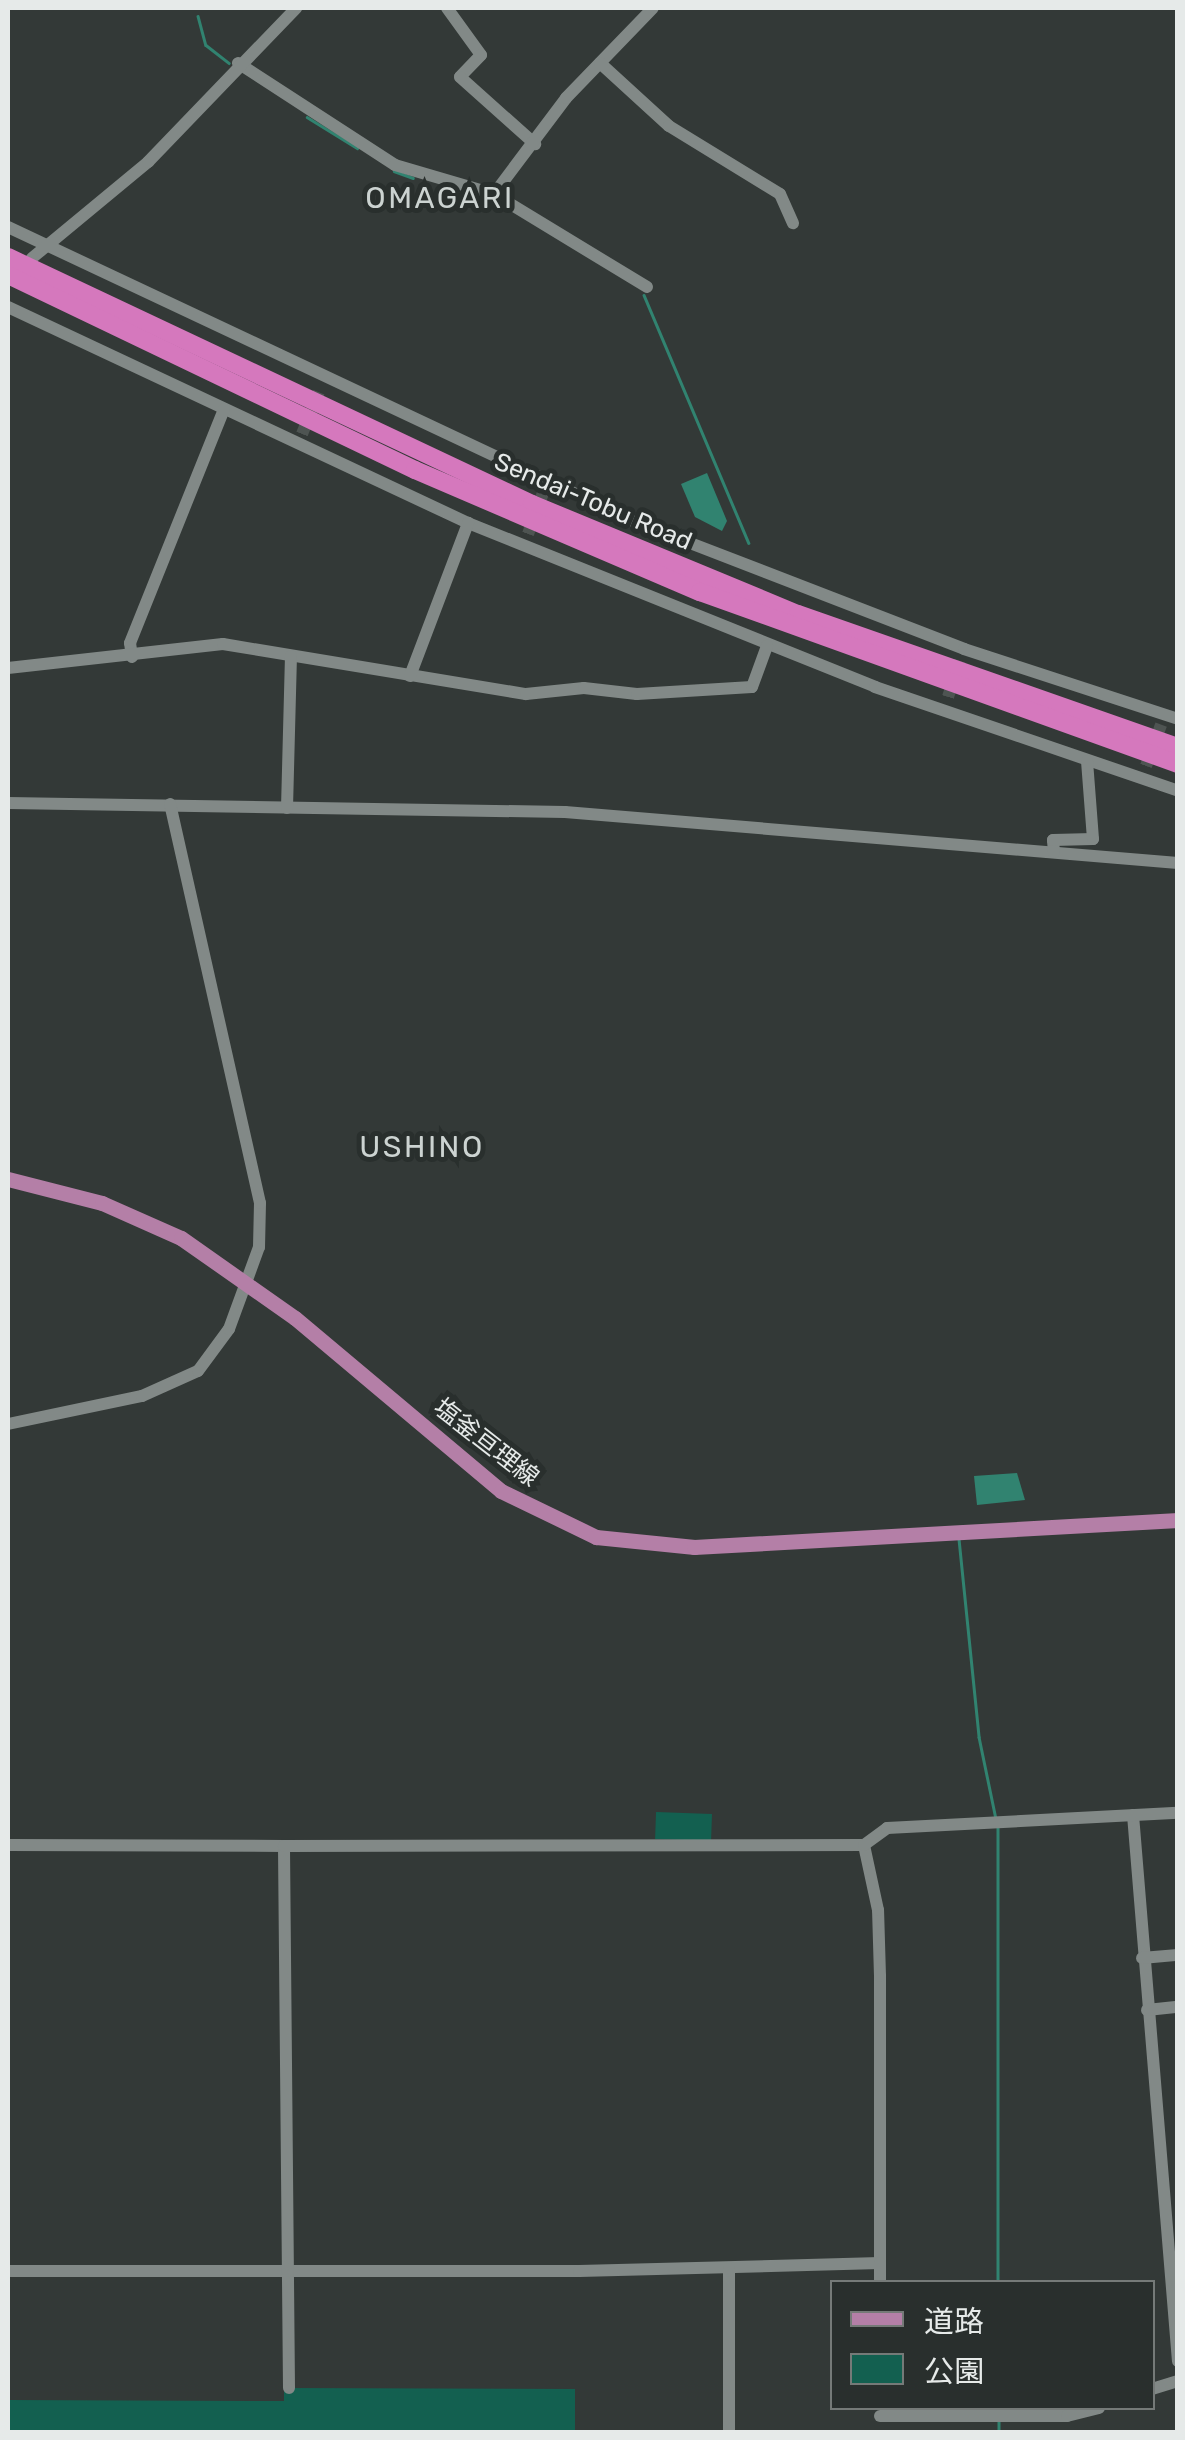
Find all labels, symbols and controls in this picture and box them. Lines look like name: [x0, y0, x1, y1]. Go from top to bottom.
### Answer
district label: OMAGARI: [365, 180, 515, 216]
street label: Sendai-Tobu Road: [490, 447, 696, 557]
district label: USHINO: [359, 1129, 485, 1165]
street label: 塩釜亘理線: [428, 1393, 544, 1493]
legend: [830, 2280, 1155, 2410]
text: 道路: [924, 2304, 984, 2340]
text: 公園: [924, 2354, 984, 2390]

